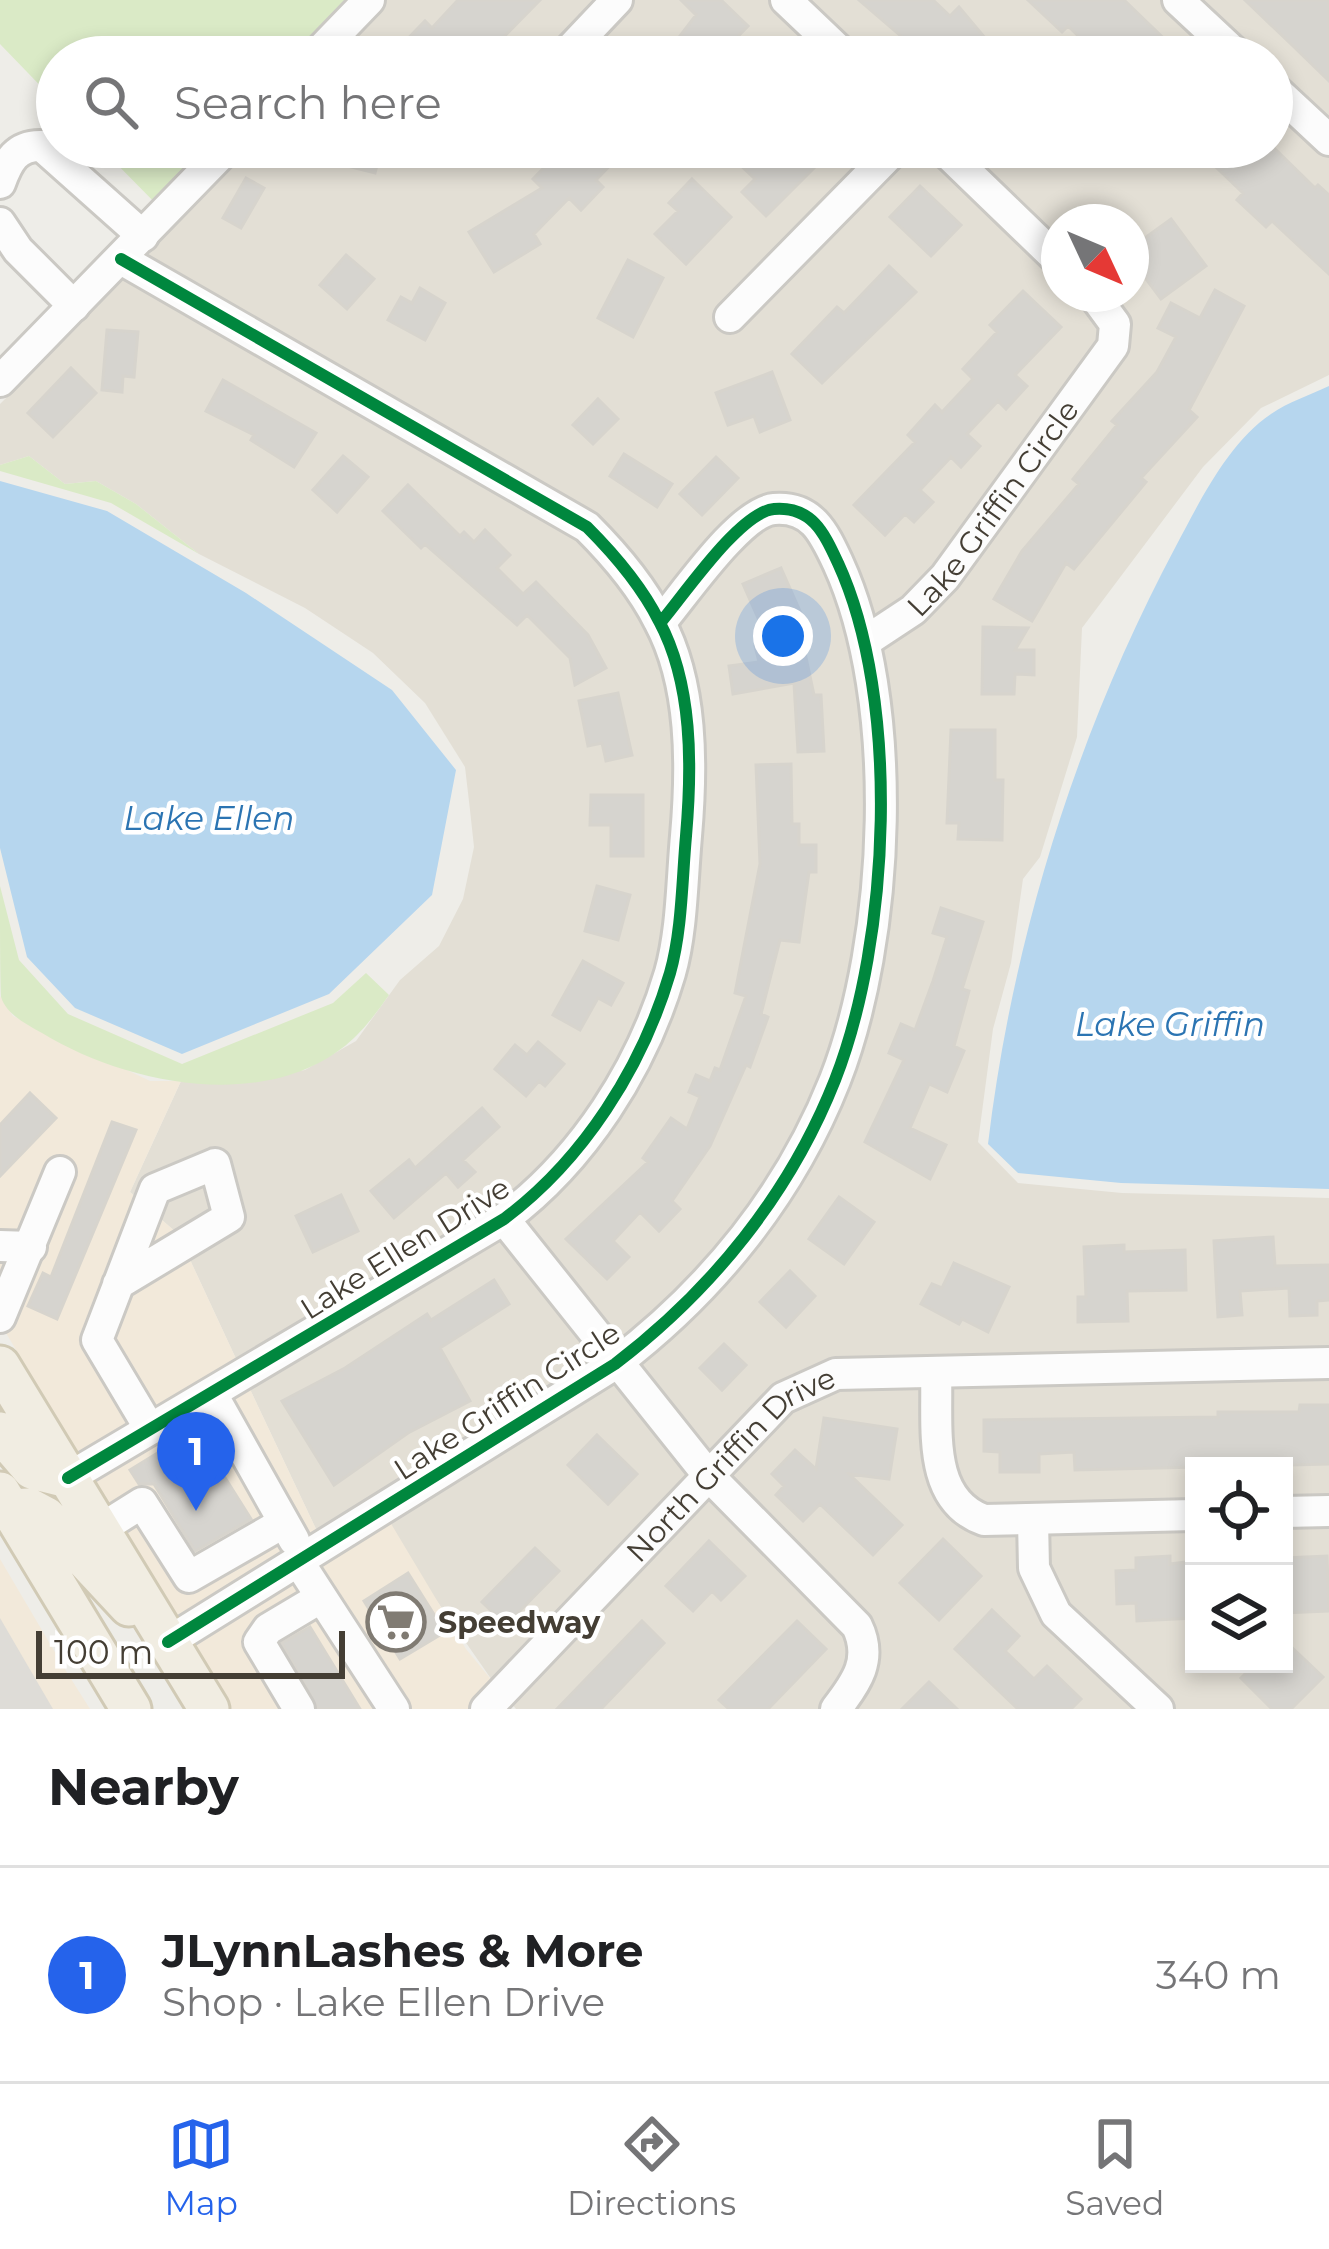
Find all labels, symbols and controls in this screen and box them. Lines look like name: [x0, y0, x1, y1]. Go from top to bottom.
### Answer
search box: [36, 36, 1293, 168]
icon: search: [78, 69, 144, 135]
text: Search here: [174, 75, 442, 130]
north arrow: [1041, 204, 1149, 312]
street label: Lake Griffin Circle: [899, 392, 1086, 624]
your location: [753, 606, 813, 666]
water label: Lake Ellen: [123, 798, 295, 838]
water label: Lake Griffin: [1075, 1004, 1265, 1044]
street label: Lake Ellen Drive: [294, 1169, 516, 1327]
street label: Lake Griffin Circle: [387, 1314, 627, 1488]
street label: North Griffin Drive: [618, 1358, 841, 1569]
pin: 1: [157, 1412, 235, 1511]
map controls: [1185, 1457, 1293, 1673]
button: locate: [1185, 1457, 1293, 1565]
button: layers: [1185, 1565, 1293, 1673]
supermarket icon: Speedway: [365, 1591, 427, 1653]
place label: Speedway: [438, 1604, 601, 1641]
scale bar: [36, 1625, 345, 1678]
text: 100 m: [54, 1632, 153, 1672]
text: Nearby: [48, 1756, 239, 1818]
text: JLynnLashes & More: [162, 1923, 643, 1978]
text: 1: [79, 1951, 95, 1999]
text: 340 m: [1156, 1951, 1281, 1999]
text: Shop · Lake Ellen Drive: [162, 1978, 605, 2026]
tab: Map: [165, 2111, 238, 2223]
tab: Directions: [567, 2111, 736, 2223]
tab: Saved: [1065, 2111, 1164, 2223]

